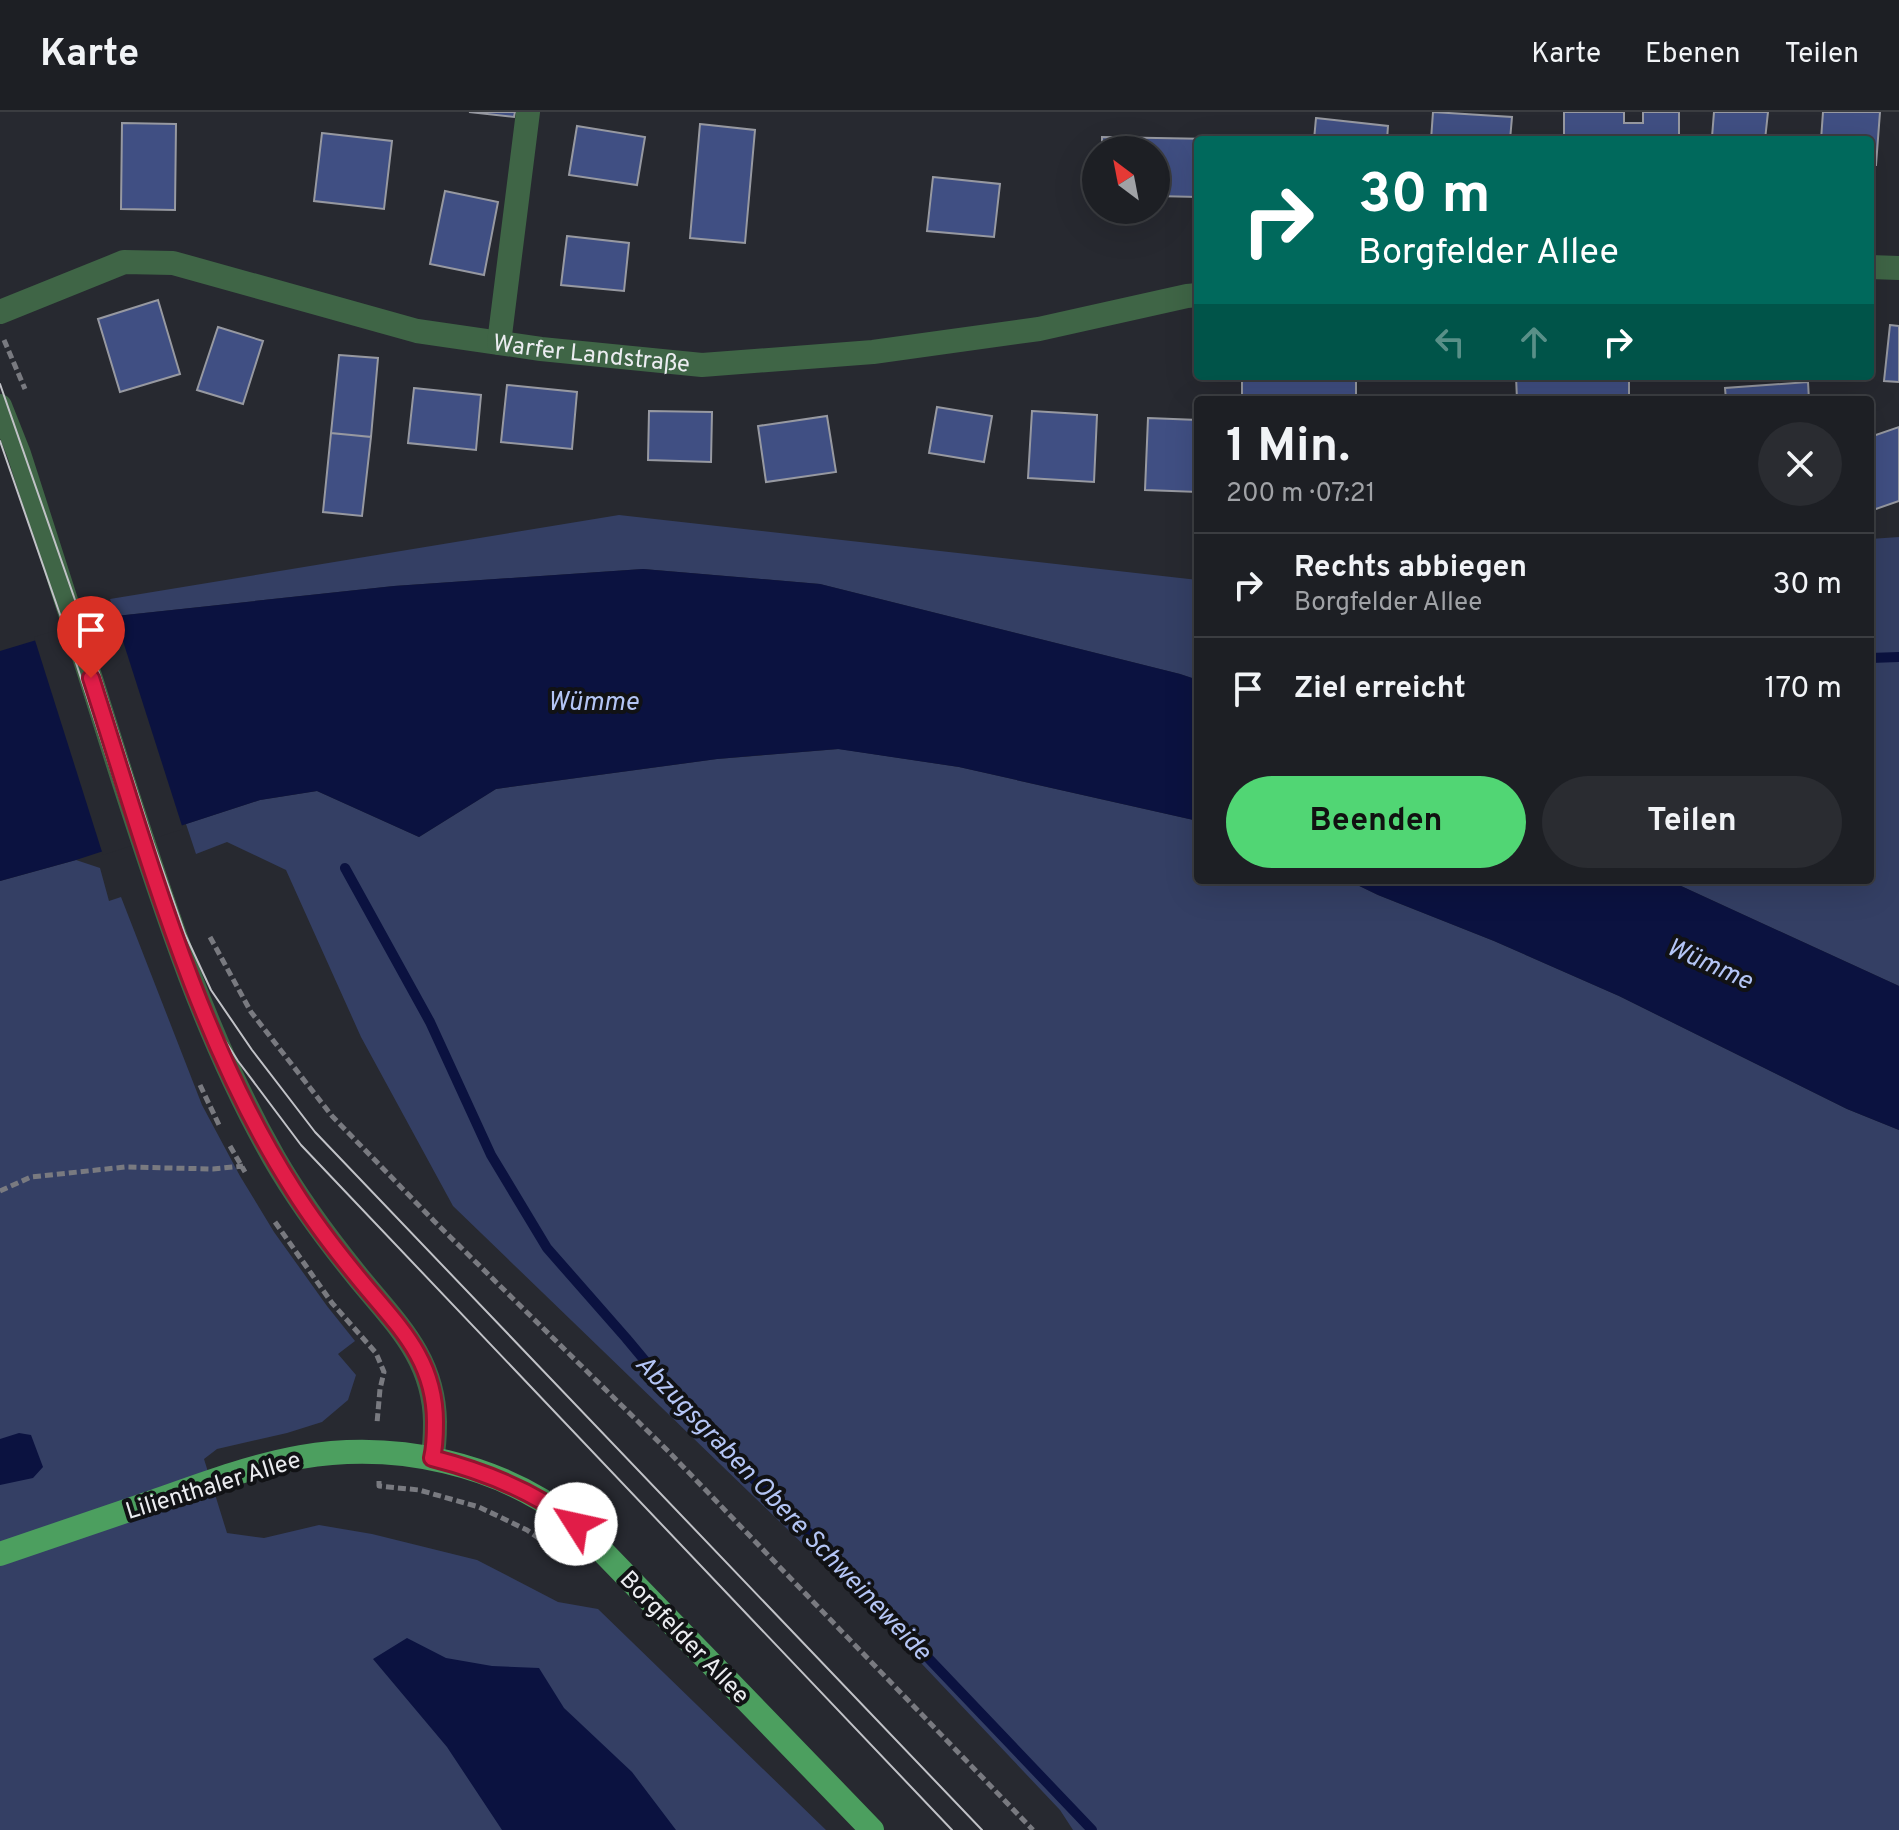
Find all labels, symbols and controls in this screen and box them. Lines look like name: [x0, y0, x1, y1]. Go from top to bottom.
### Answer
text: Karte: [40, 31, 139, 80]
text: Karte: [1531, 37, 1601, 73]
text: Ebenen: [1645, 37, 1741, 73]
text: Teilen: [1785, 37, 1859, 73]
north arrow: [1082, 136, 1170, 224]
map controls: [1082, 136, 1170, 224]
text: 30 m: [1358, 162, 1491, 232]
icon: right: [1226, 168, 1330, 272]
text: Borgfelder Allee: [1358, 231, 1619, 277]
icon: left: [1428, 320, 1472, 364]
icon: ahead: [1512, 320, 1556, 364]
icon: right: [1596, 320, 1640, 364]
street label: Warfer Landstraße: [491, 329, 691, 381]
text: 1 Min.: [1226, 418, 1350, 478]
button: close: [1758, 422, 1842, 506]
text: 200 m · 07:21: [1226, 478, 1375, 511]
text: Rechts abbiegen: [1294, 550, 1527, 587]
icon: right: [1226, 563, 1270, 607]
text: 30 m: [1773, 567, 1842, 604]
text: Borgfelder Allee: [1294, 587, 1482, 620]
pin: [57, 596, 125, 678]
icon: arrive: [69, 608, 113, 652]
icon: arrive: [1226, 667, 1270, 711]
text: Ziel erreicht: [1294, 671, 1466, 708]
text: 170 m: [1764, 671, 1842, 708]
water label: Wümme: [548, 687, 639, 720]
button: Beenden: [1226, 776, 1526, 868]
button: Teilen: [1542, 776, 1842, 868]
water label: Wümme: [1661, 932, 1758, 999]
water label: Abzugsgraben Obere Schweineweide: [627, 1349, 938, 1669]
street label: Lilienthaler Allee: [122, 1446, 305, 1528]
position arrow: [534, 1482, 618, 1566]
street label: Borgfelder Allee: [612, 1565, 755, 1711]

